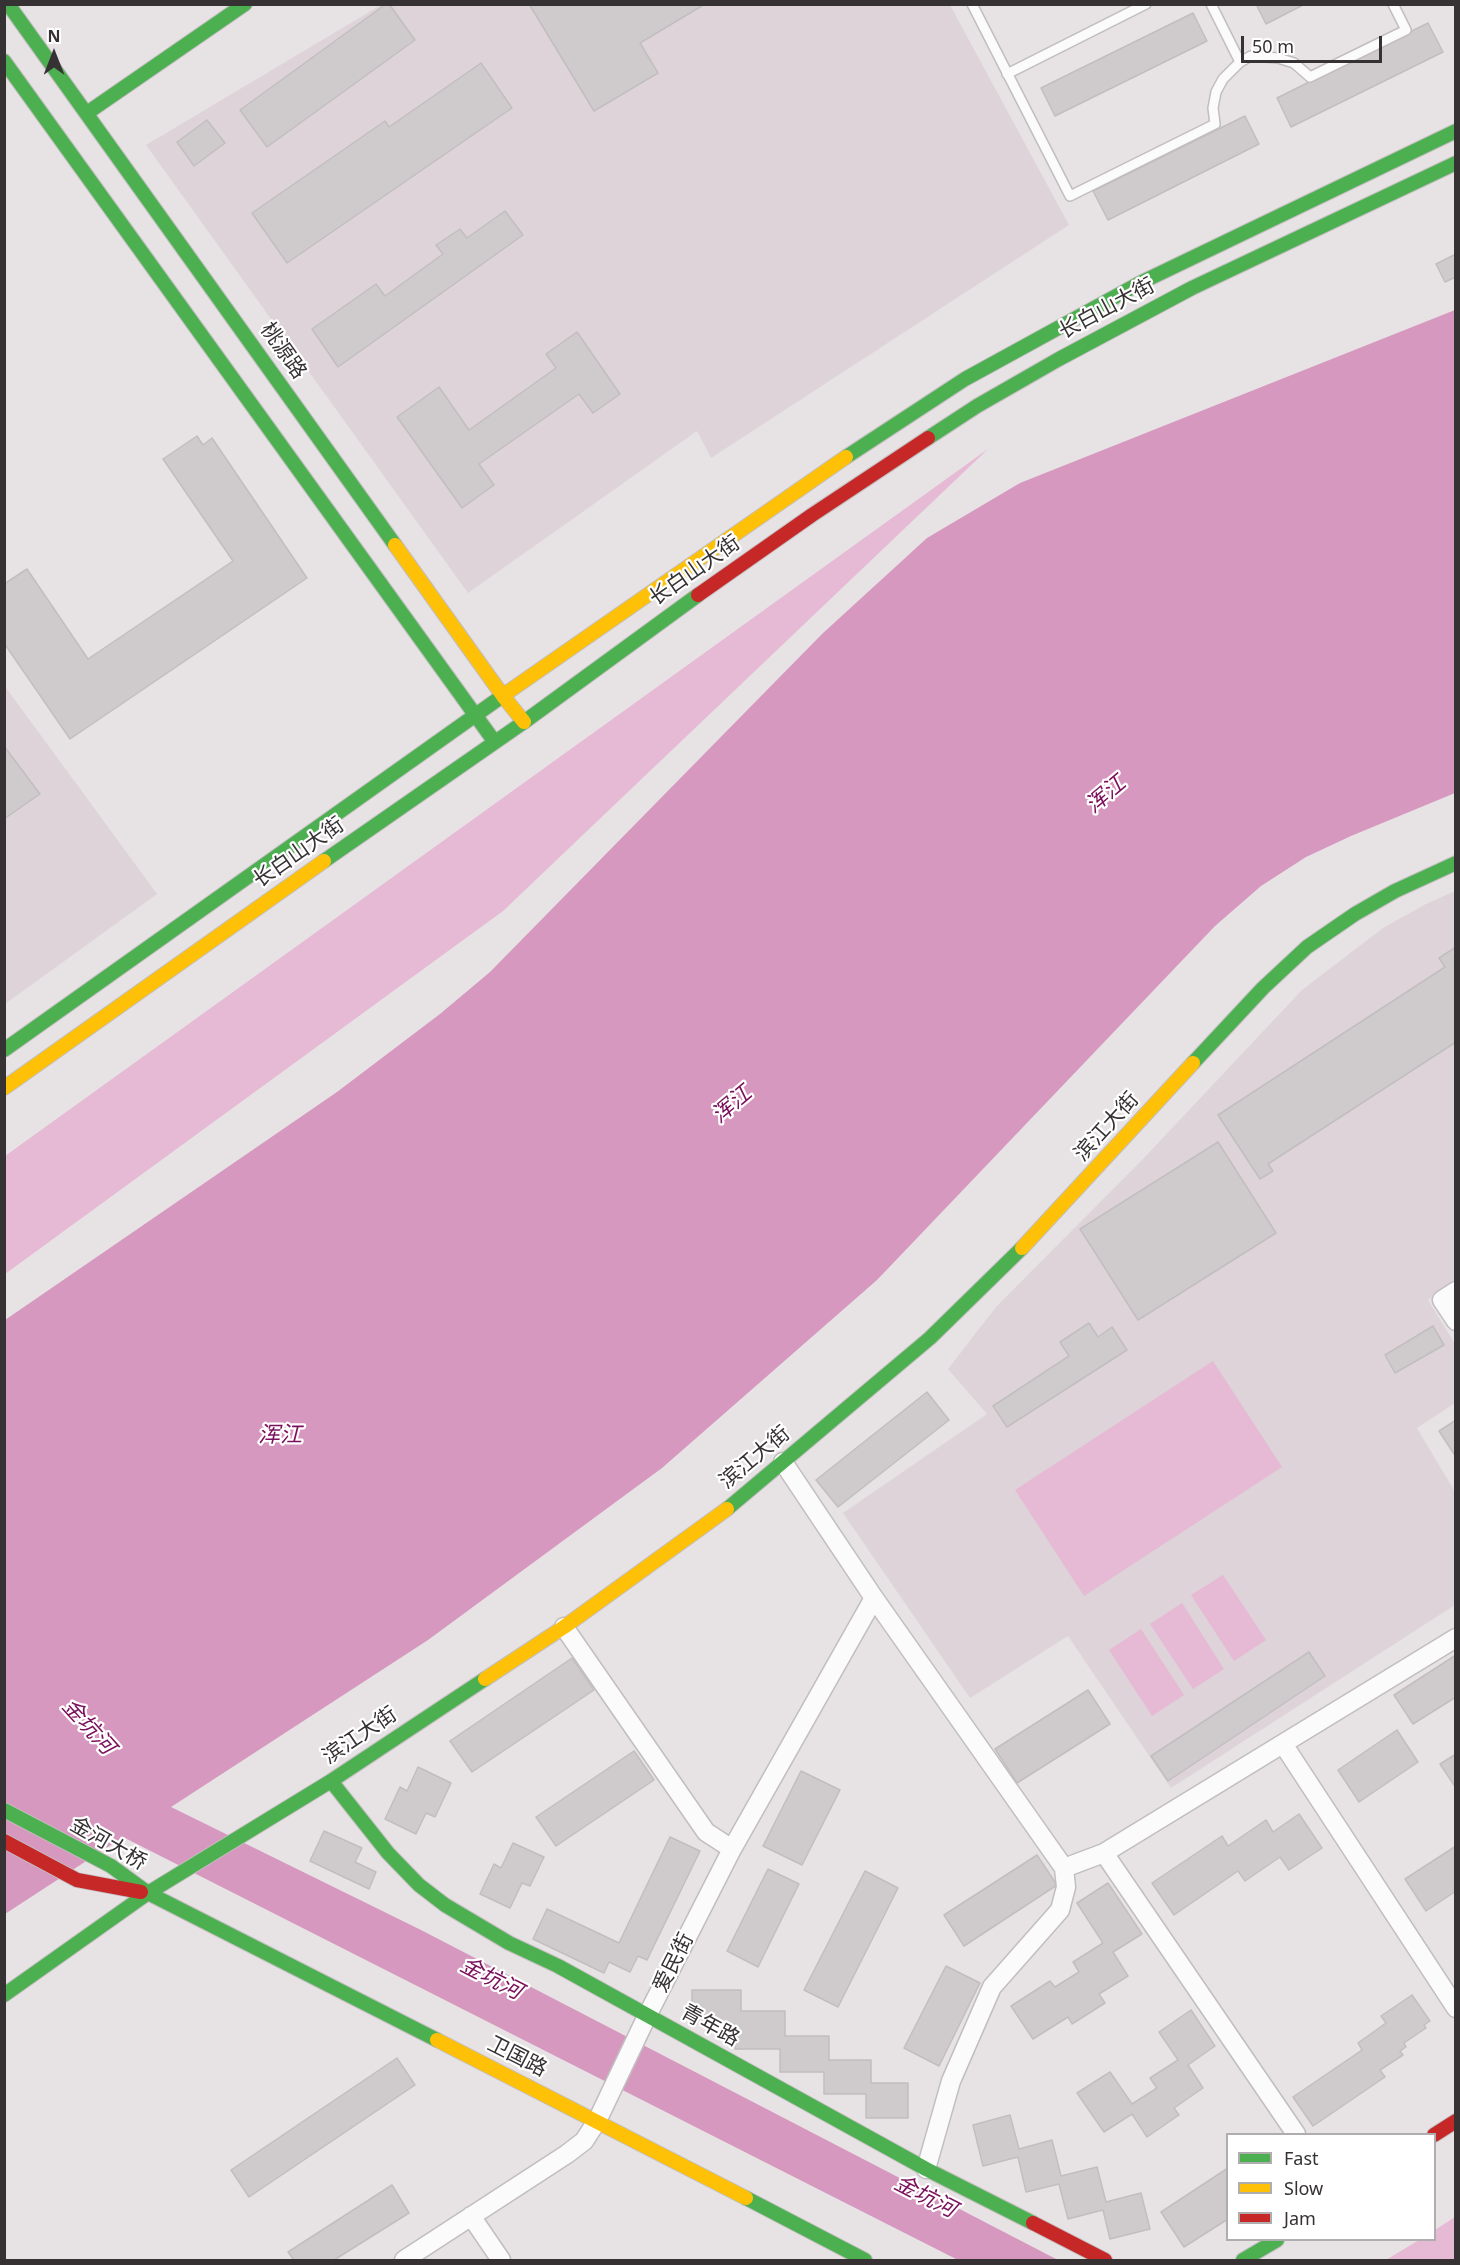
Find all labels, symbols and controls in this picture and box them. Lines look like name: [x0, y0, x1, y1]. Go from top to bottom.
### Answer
north arrow: [24, 24, 84, 84]
scale bar: [1244, 24, 1385, 62]
text: N: [47, 25, 61, 47]
text: 50 m: [1252, 34, 1294, 58]
street label: 长白山大街: [1055, 273, 1159, 345]
street label: 桃源路: [255, 318, 311, 384]
street label: 长白山大街: [645, 531, 745, 611]
water label: 浑江: [1081, 771, 1131, 819]
street label: 长白山大街: [249, 813, 349, 893]
water label: 浑江: [707, 1081, 757, 1129]
street label: 滨江大街: [1070, 1087, 1144, 1167]
street label: 滨江大街: [715, 1421, 795, 1495]
water label: 浑江: [258, 1423, 302, 1449]
water label: 金坑河: [56, 1694, 120, 1760]
street label: 滨江大街: [318, 1702, 402, 1770]
street label: 金河大桥: [65, 1812, 151, 1876]
street label: 爱民街: [648, 1929, 700, 1997]
water label: 金坑河: [456, 1952, 526, 2006]
street label: 青年路: [676, 2000, 744, 2052]
street label: 卫国路: [483, 2031, 551, 2083]
legend: [1226, 2133, 1436, 2241]
text: Fast: [1284, 2146, 1319, 2170]
water label: 金坑河: [890, 2170, 960, 2224]
text: Slow: [1284, 2176, 1323, 2200]
text: Jam: [1284, 2206, 1316, 2230]

